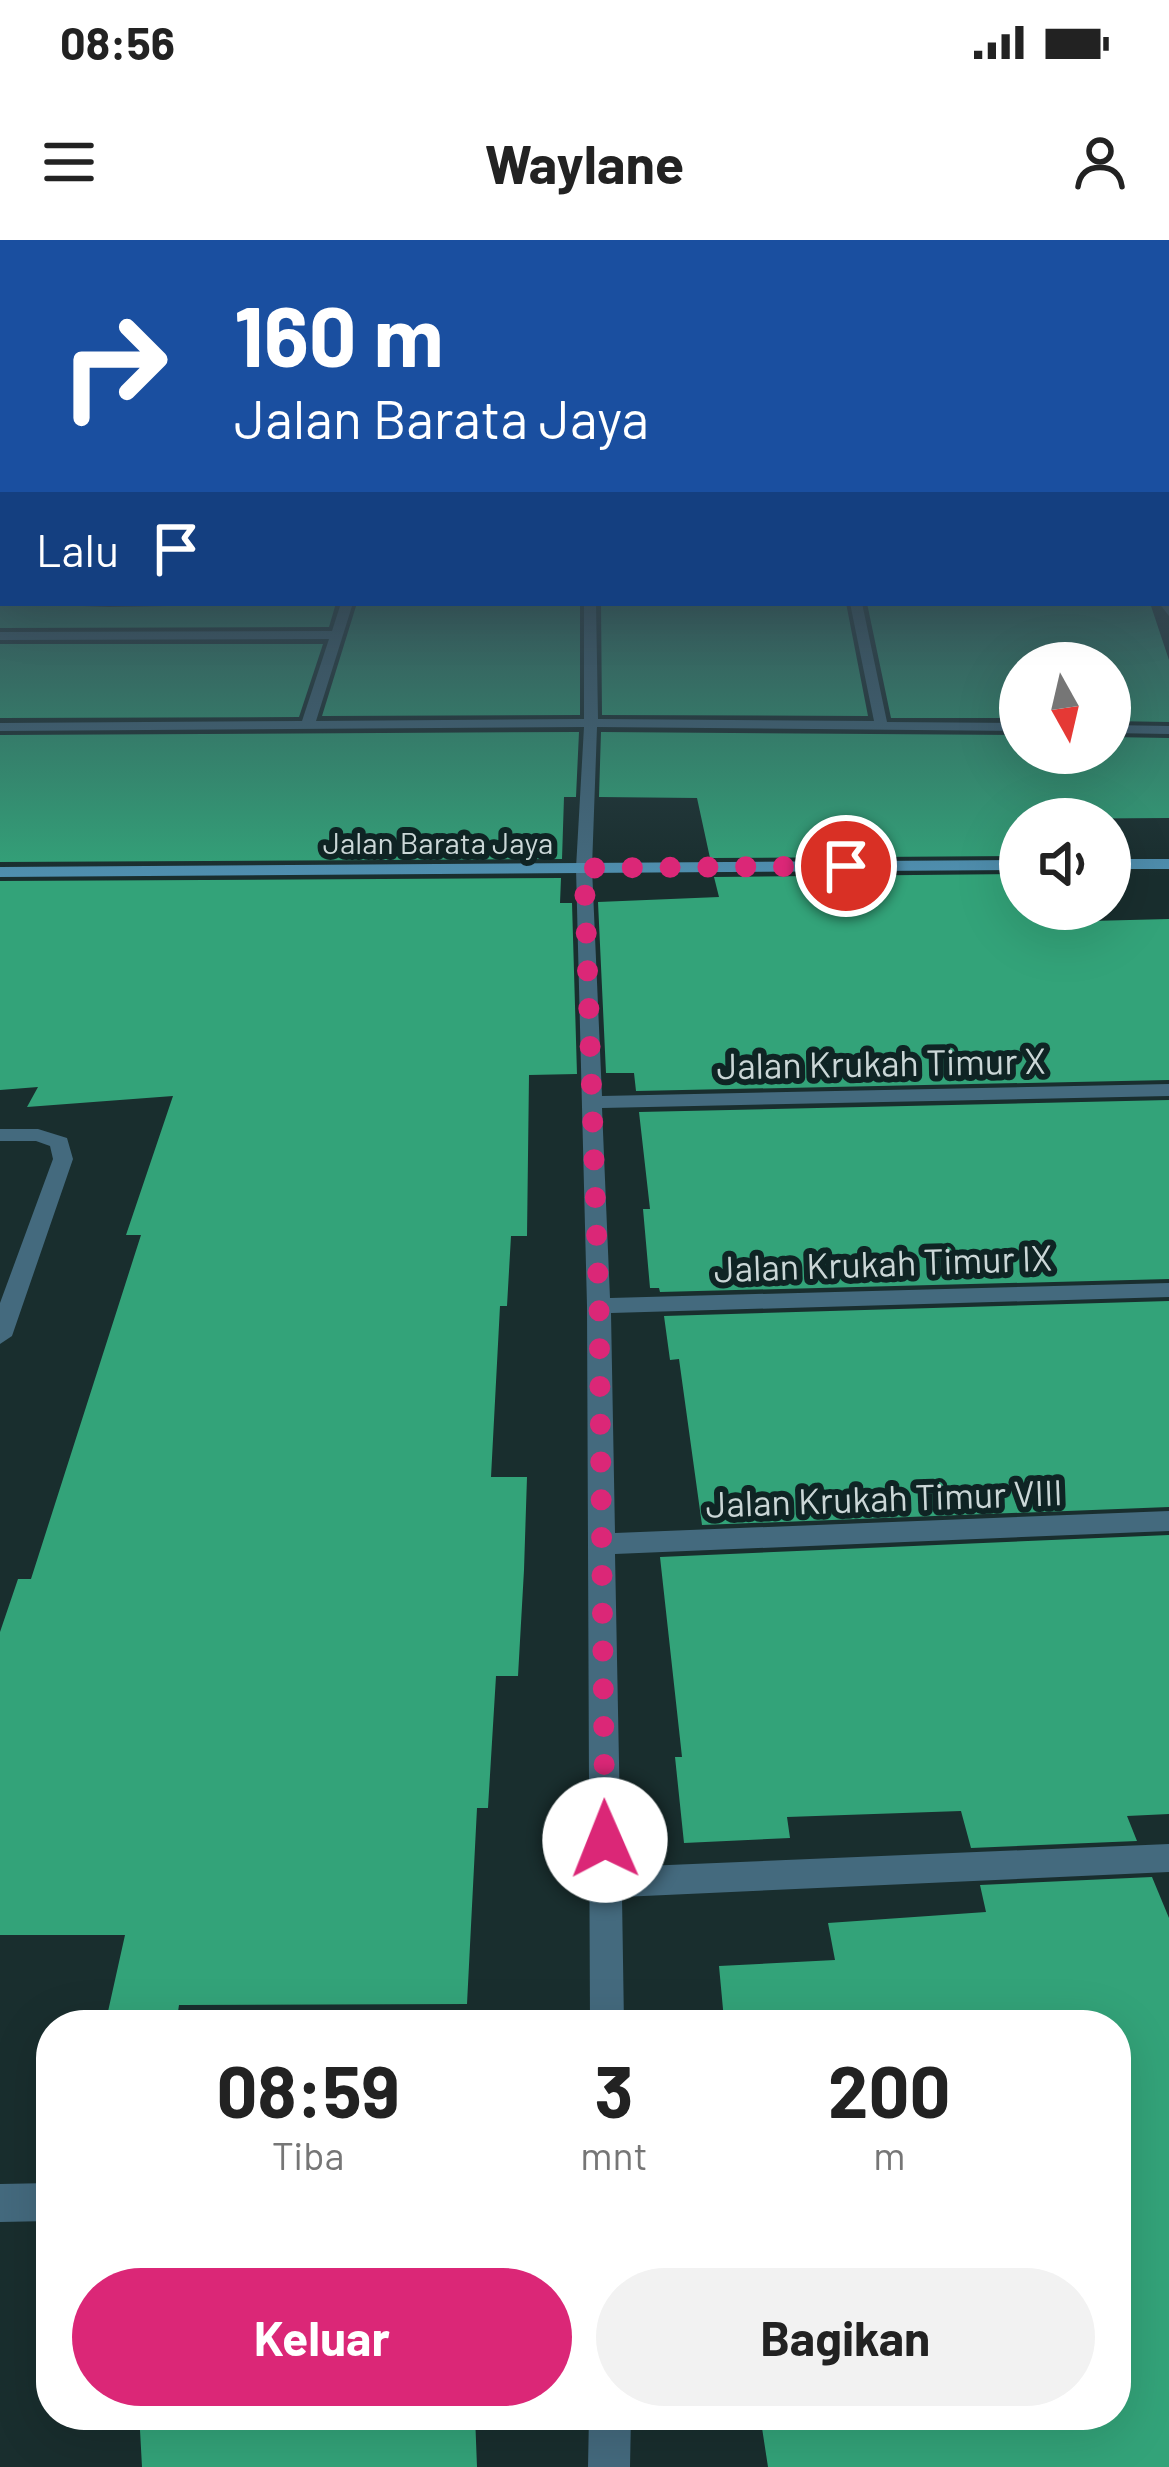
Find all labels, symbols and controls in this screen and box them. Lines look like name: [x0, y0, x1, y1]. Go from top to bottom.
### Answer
text: 08:56: [60, 15, 175, 69]
icon: menu: [36, 129, 102, 195]
icon: person: [1067, 129, 1133, 195]
text: Waylane: [485, 130, 684, 195]
text: 160 m: [234, 283, 444, 384]
icon: right: [36, 288, 192, 444]
text: Jalan Barata Jaya: [234, 385, 649, 450]
icon: arrive: [143, 516, 209, 582]
text: Lalu: [36, 522, 119, 576]
north arrow: [999, 642, 1131, 774]
map controls: [999, 642, 1131, 930]
button: sound: [999, 798, 1131, 930]
pin: [795, 815, 897, 917]
street label: Jalan Barata Jaya: [323, 824, 553, 860]
icon: arrive: [813, 833, 879, 899]
street label: Jalan Krukah Timur X: [716, 1038, 1046, 1086]
street label: Jalan Krukah Timur IX: [713, 1235, 1053, 1289]
street label: Jalan Krukah Timur VIII: [705, 1469, 1063, 1525]
position arrow: [542, 1777, 668, 1903]
text: 08:59: [216, 2046, 400, 2132]
text: 3: [594, 2046, 633, 2132]
text: 200: [828, 2046, 951, 2132]
text: Tiba: [272, 2131, 344, 2178]
text: mnt: [580, 2131, 648, 2178]
text: m: [873, 2131, 905, 2178]
button: Keluar: [72, 2268, 572, 2406]
button: Bagikan: [596, 2268, 1095, 2406]

